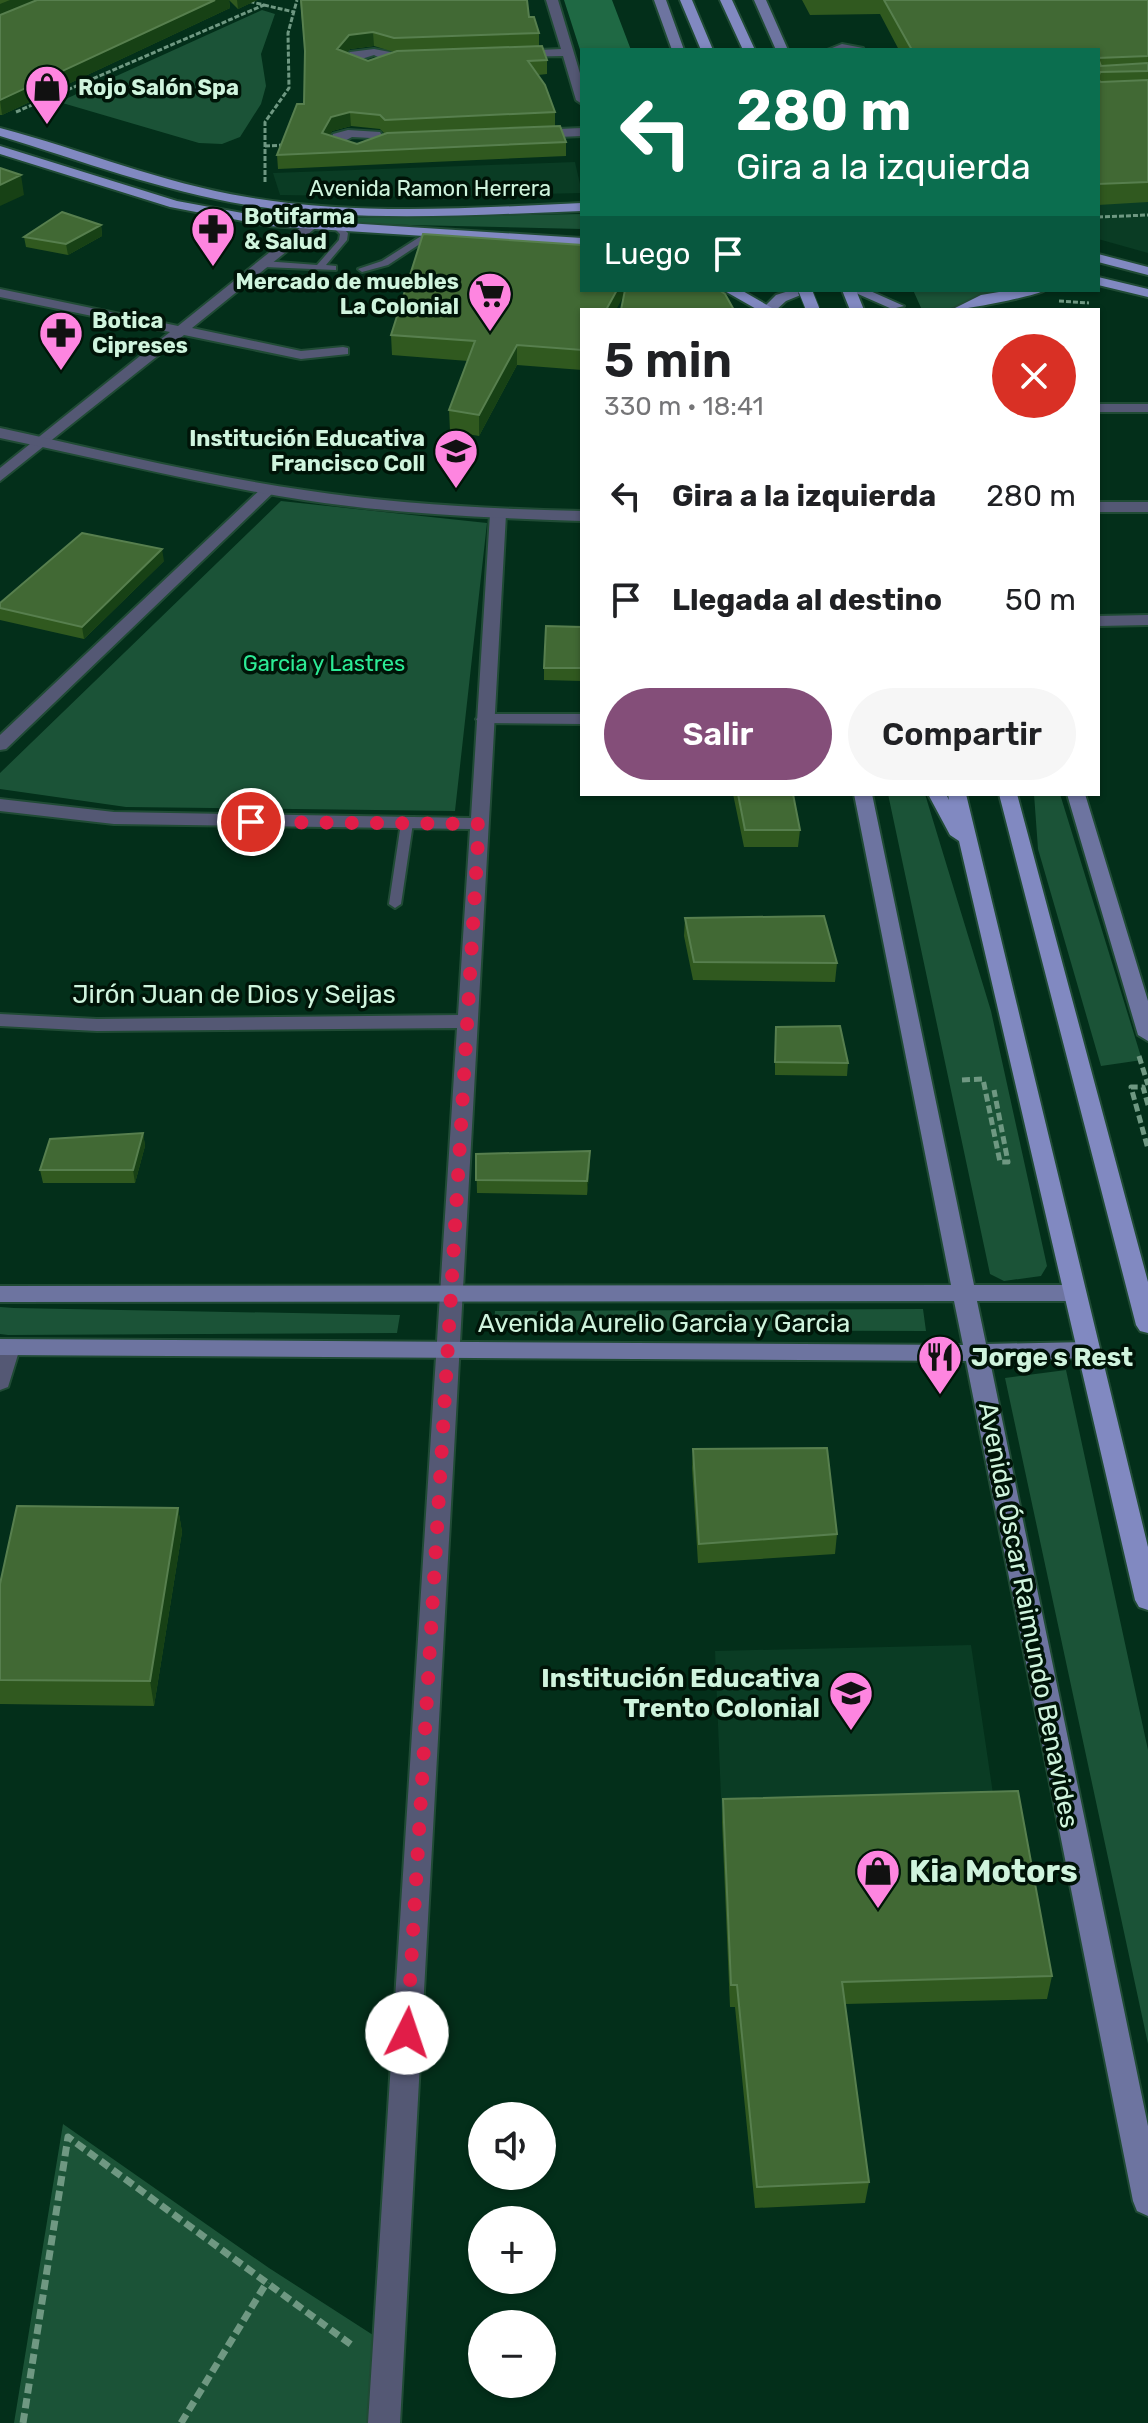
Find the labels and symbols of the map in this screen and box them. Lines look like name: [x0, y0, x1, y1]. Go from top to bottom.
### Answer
shop icon: Rojo Salón Spa: [23, 63, 71, 126]
place label: Rojo Salón Spa: [78, 74, 239, 101]
street label: Avenida Ramon Herrera: [309, 175, 551, 202]
place label: Botifarma & Salud: [244, 203, 355, 255]
pharmacy icon: Botifarma & Salud: [189, 205, 237, 268]
place label: Mercado de muebles La Colonial: [235, 268, 459, 320]
supermarket icon: Mercado de muebles La Colonial: [466, 270, 514, 333]
place label: Botica Cipreses: [92, 307, 188, 359]
pharmacy icon: Botica Cipreses: [37, 309, 85, 372]
place label: Institución Educativa Francisco Coll: [189, 425, 425, 477]
school or university icon: Institución Educativa Francisco Coll: [432, 427, 480, 490]
park label: Garcia y Lastres: [243, 650, 405, 677]
pin: [217, 788, 285, 856]
street label: Jirón Juan de Dios y Seijas: [72, 979, 396, 1010]
street label: Avenida Aurelio Garcia y Garcia: [478, 1308, 850, 1339]
restaurant icon: Jorge s Rest: [916, 1333, 964, 1396]
place label: Jorge s Rest: [971, 1342, 1133, 1373]
street label: Avenida Óscar Raimundo Benavides: [972, 1399, 1085, 1831]
place label: Institución Educativa Trento Colonial: [541, 1663, 820, 1724]
school or university icon: Institución Educativa Trento Colonial: [827, 1669, 875, 1732]
shop icon: Kia Motors: [854, 1847, 902, 1910]
place label: Kia Motors: [909, 1852, 1078, 1890]
position arrow: [365, 1991, 449, 2075]

